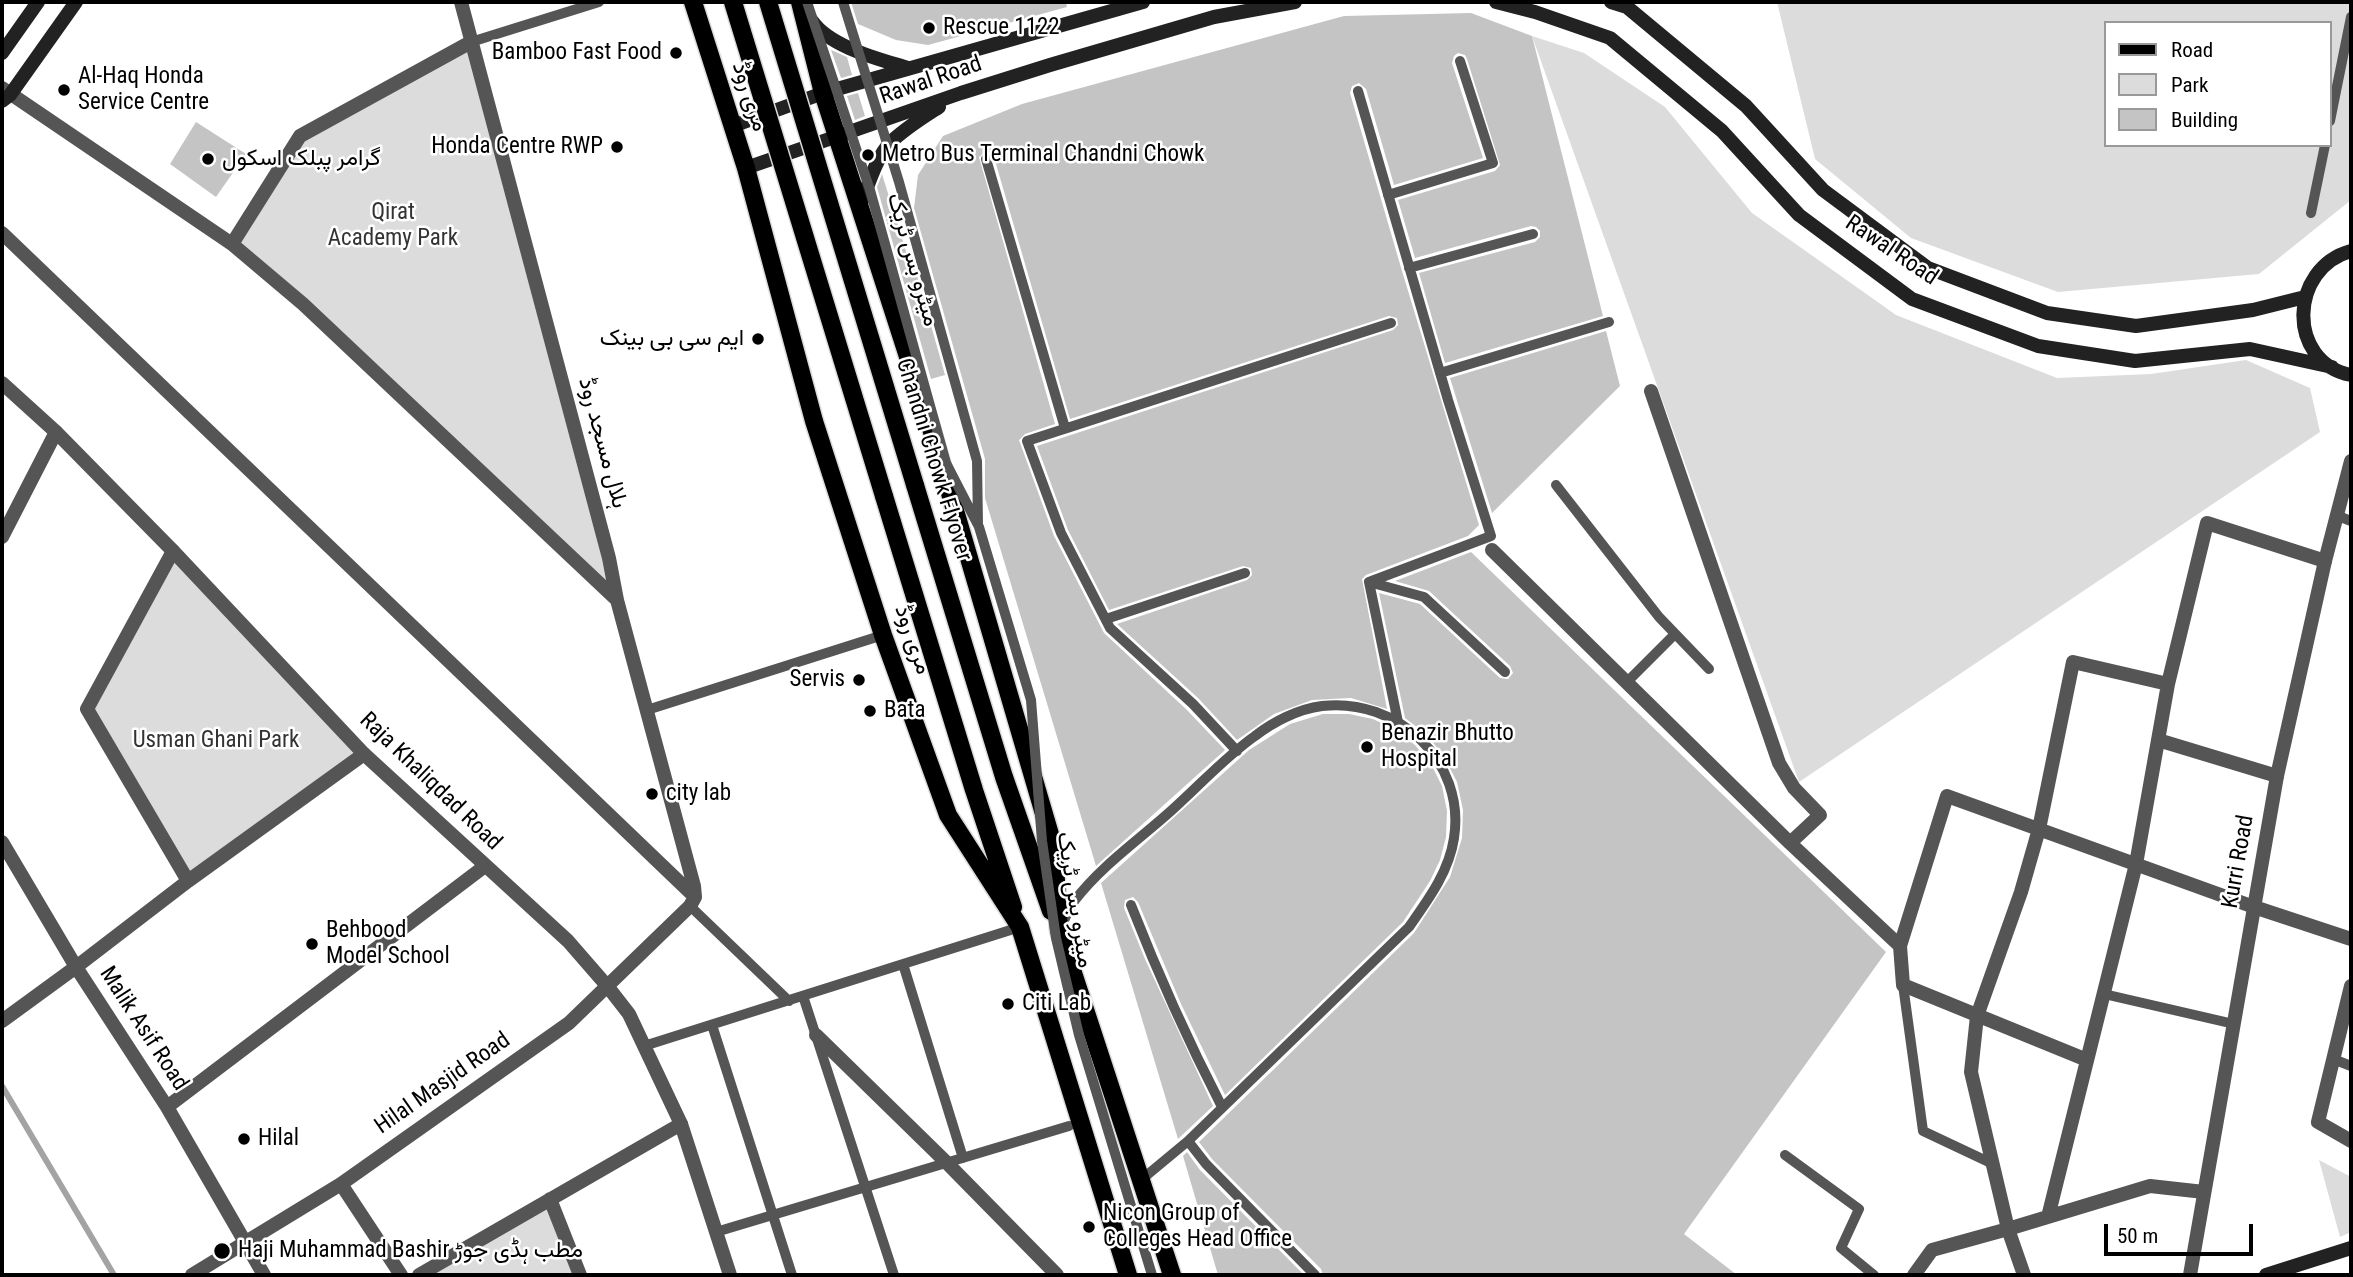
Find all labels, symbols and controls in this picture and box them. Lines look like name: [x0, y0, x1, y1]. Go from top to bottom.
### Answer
place label: Rescue 1122: [943, 14, 1060, 42]
marker: Rescue 1122: [921, 20, 937, 36]
legend: [2104, 21, 2332, 147]
text: Road: [2171, 38, 2213, 62]
place label: Bamboo Fast Food: [492, 39, 662, 67]
marker: Bamboo Fast Food: [668, 45, 684, 61]
street label: Rawal Road: [876, 51, 986, 111]
street label: مری روڈ: [725, 59, 773, 135]
place label: Al-Haq Honda Service Centre: [78, 63, 209, 117]
text: Park: [2171, 73, 2208, 97]
marker: Al-Haq Honda Service Centre: [56, 82, 72, 98]
text: Building: [2171, 108, 2238, 132]
place label: Honda Centre RWP: [431, 133, 603, 161]
marker: Honda Centre RWP: [609, 139, 625, 155]
place label: Metro Bus Terminal Chandni Chowk: [882, 141, 1204, 169]
place label: گرامر پبلک اسکول: [222, 145, 381, 173]
marker: Metro Bus Terminal Chandni Chowk: [860, 147, 876, 163]
marker: گرامر پبلک اسکول: [200, 151, 216, 167]
street label: میٹرو بس ٹریک: [880, 190, 944, 330]
park label: Qirat Academy Park: [328, 199, 458, 253]
street label: Rawal Road: [1839, 210, 1943, 292]
place label: ایم سی بی بینک: [600, 325, 744, 353]
marker: ایم سی بی بینک: [750, 331, 766, 347]
street label: Chandni Chowk Flyover: [889, 355, 977, 565]
street label: ہلال مسجد روڈ: [571, 375, 633, 511]
street label: مری روڈ: [887, 602, 937, 678]
place label: Servis: [789, 666, 845, 694]
marker: Servis: [851, 672, 867, 688]
place label: Bata: [884, 697, 925, 725]
marker: Bata: [862, 703, 878, 719]
street label: Raja Khaliqdad Road: [353, 707, 507, 857]
place label: Benazir Bhutto Hospital: [1381, 720, 1514, 774]
park label: Usman Ghani Park: [133, 727, 299, 755]
marker: Benazir Bhutto Hospital: [1359, 739, 1375, 755]
place label: city lab: [666, 780, 731, 808]
marker: city lab: [644, 786, 660, 802]
street label: Kurri Road: [2217, 813, 2261, 911]
street label: میٹرو بس ٹریک: [1050, 830, 1098, 970]
place label: Behbood Model School: [326, 917, 450, 971]
marker: Behbood Model School: [304, 936, 320, 952]
street label: Malik Asif Road: [93, 962, 193, 1096]
place label: Citi Lab: [1022, 990, 1091, 1018]
marker: Citi Lab: [1000, 996, 1016, 1012]
street label: Hilal Masjid Road: [370, 1027, 516, 1141]
place label: Hilal: [258, 1125, 299, 1153]
marker: Hilal: [236, 1131, 252, 1147]
place label: Nicon Group of Colleges Head Office: [1103, 1200, 1292, 1254]
scale bar: [2108, 1210, 2257, 1254]
marker: Nicon Group of Colleges Head Office: [1081, 1219, 1097, 1235]
text: 50 m: [2117, 1224, 2158, 1248]
place label: Haji Muhammad Bashir مطب ہڈی جوڑ: [238, 1237, 583, 1265]
marker: Haji Muhammad Bashir مطب ہڈی جوڑ: [212, 1241, 232, 1261]

